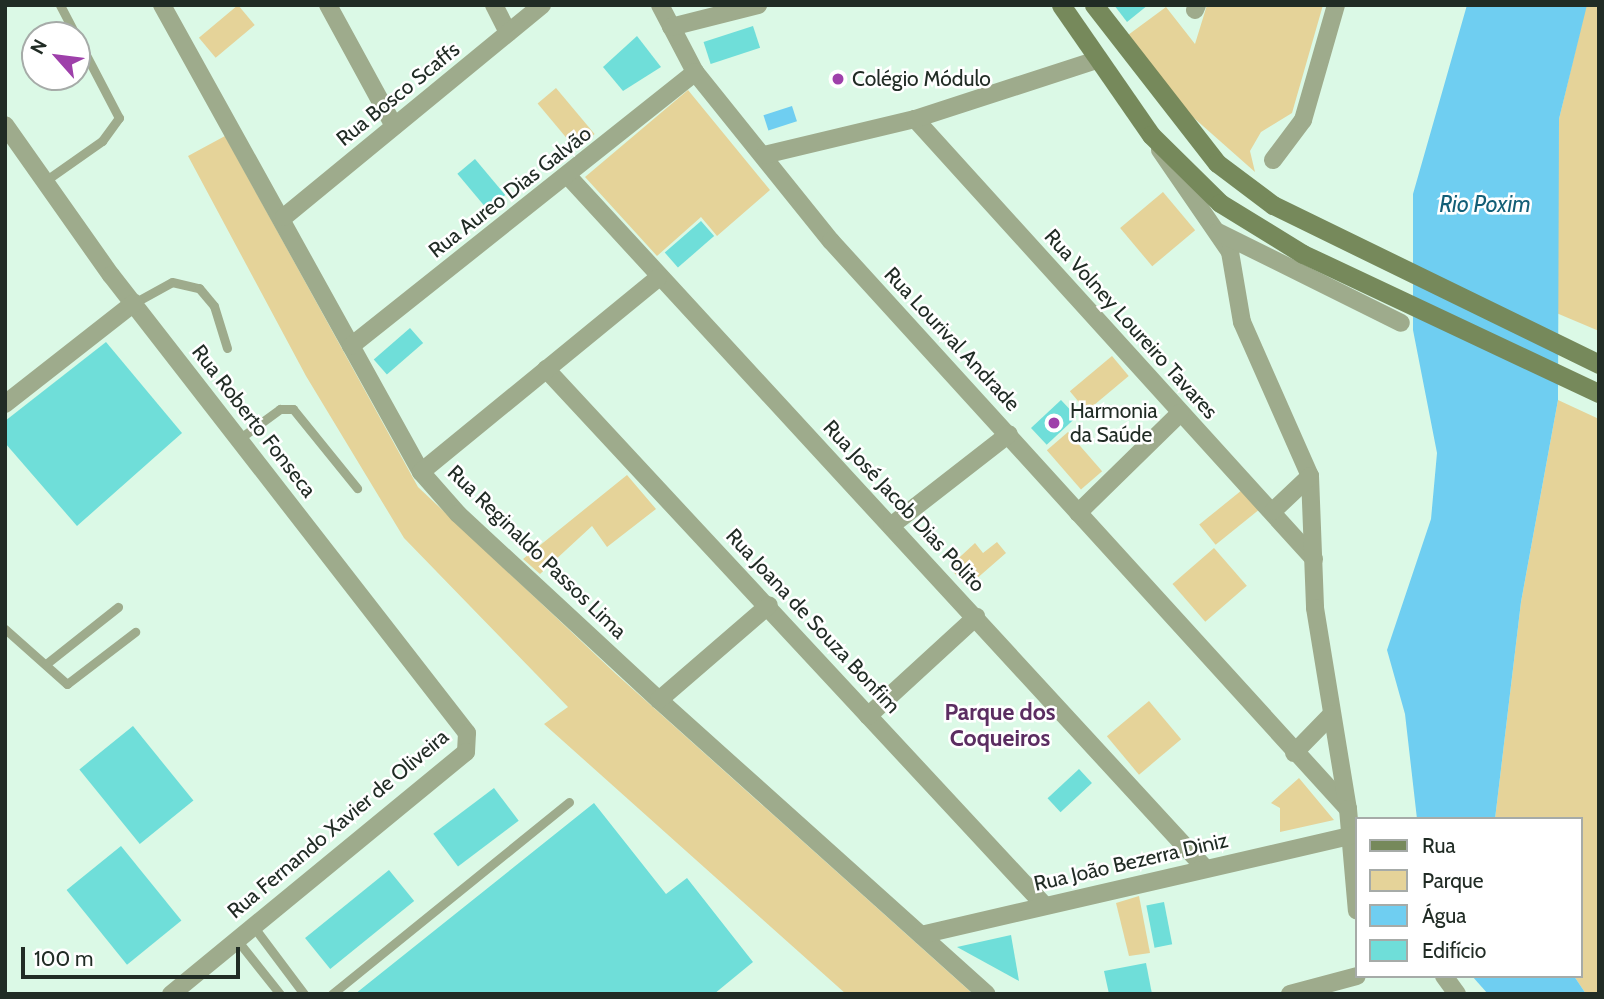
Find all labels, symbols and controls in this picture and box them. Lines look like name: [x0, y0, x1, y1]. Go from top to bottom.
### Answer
north arrow: [21, 21, 91, 91]
text: N: [25, 36, 52, 58]
street label: Rua Bosco Scaffs: [331, 37, 465, 151]
place label: Colégio Módulo: [852, 66, 991, 92]
marker: Colégio Módulo: [830, 71, 846, 87]
street label: Rua Aureo Dias Galvão: [424, 121, 596, 263]
water label: Rio Poxim: [1439, 190, 1531, 218]
street label: Rua Volney Loureiro Tavares: [1039, 224, 1223, 424]
street label: Rua Lourival Andrade: [879, 262, 1025, 416]
street label: Rua Roberto Fonseca: [187, 340, 321, 502]
place label: Harmonia da Saúde: [1070, 398, 1158, 448]
marker: Harmonia da Saúde: [1044, 413, 1064, 433]
street label: Rua José Jacob Dias Polito: [818, 415, 990, 597]
street label: Rua Reginaldo Passos Lima: [442, 460, 632, 644]
street label: Rua Joana de Souza Bonfim: [721, 523, 905, 719]
district label: Parque dos Coqueiros: [944, 698, 1056, 752]
street label: Rua Fernando Xavier de Oliveira: [222, 724, 454, 924]
legend: [1356, 817, 1583, 978]
street label: Rua João Bezerra Diniz: [1031, 827, 1231, 897]
text: Rua: [1422, 833, 1456, 858]
text: Parque: [1422, 868, 1484, 893]
text: Água: [1422, 903, 1466, 928]
scale bar: [24, 932, 243, 976]
text: Edifício: [1422, 938, 1486, 963]
text: 100 m: [34, 946, 93, 971]

